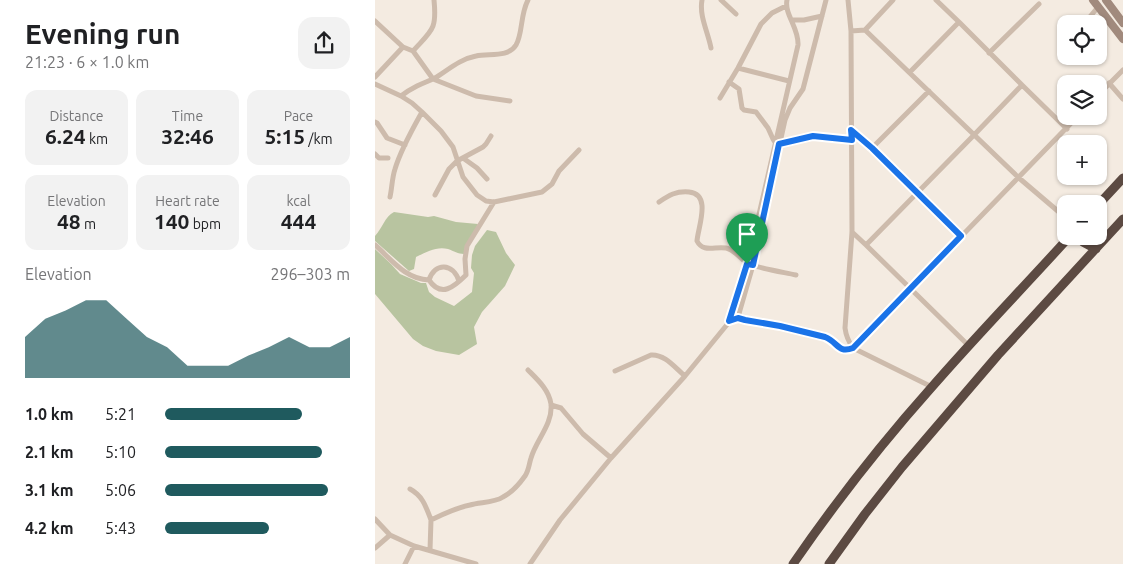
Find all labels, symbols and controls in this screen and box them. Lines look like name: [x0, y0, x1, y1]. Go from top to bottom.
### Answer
map controls: [1057, 15, 1107, 245]
button: locate: [1057, 15, 1107, 65]
button: share: [298, 17, 350, 69]
text: Evening run: [25, 18, 180, 49]
text: 21:23 · 6 × 1.0 km: [25, 53, 149, 71]
button: layers: [1057, 75, 1107, 125]
text: Distance: [49, 108, 104, 124]
text: Time: [172, 108, 203, 124]
text: Pace: [284, 108, 313, 124]
text: 6.24: [45, 124, 86, 148]
text: 32:46: [161, 124, 214, 148]
text: 5:15: [264, 124, 305, 148]
text: km: [86, 131, 108, 147]
text: /km: [305, 131, 333, 147]
button: +: [1057, 135, 1107, 185]
text: Elevation: [47, 193, 106, 209]
text: Heart rate: [155, 193, 220, 209]
text: kcal: [286, 193, 311, 209]
button: −: [1057, 195, 1107, 245]
text: 48: [57, 209, 81, 233]
text: 140: [154, 209, 189, 233]
text: 444: [281, 209, 316, 233]
pin: [726, 213, 768, 264]
text: m: [81, 216, 96, 232]
text: bpm: [189, 216, 221, 232]
icon: arrive: [733, 220, 761, 248]
text: Elevation: [25, 265, 92, 283]
text: 296–303 m: [270, 265, 350, 283]
text: 1.0 km: [25, 405, 74, 423]
text: 5:21: [105, 405, 136, 423]
text: 2.1 km: [25, 443, 74, 461]
text: 5:10: [105, 443, 136, 461]
text: 3.1 km: [25, 481, 74, 499]
text: 5:06: [105, 481, 136, 499]
text: 4.2 km: [25, 519, 74, 537]
text: 5:43: [105, 519, 136, 537]

